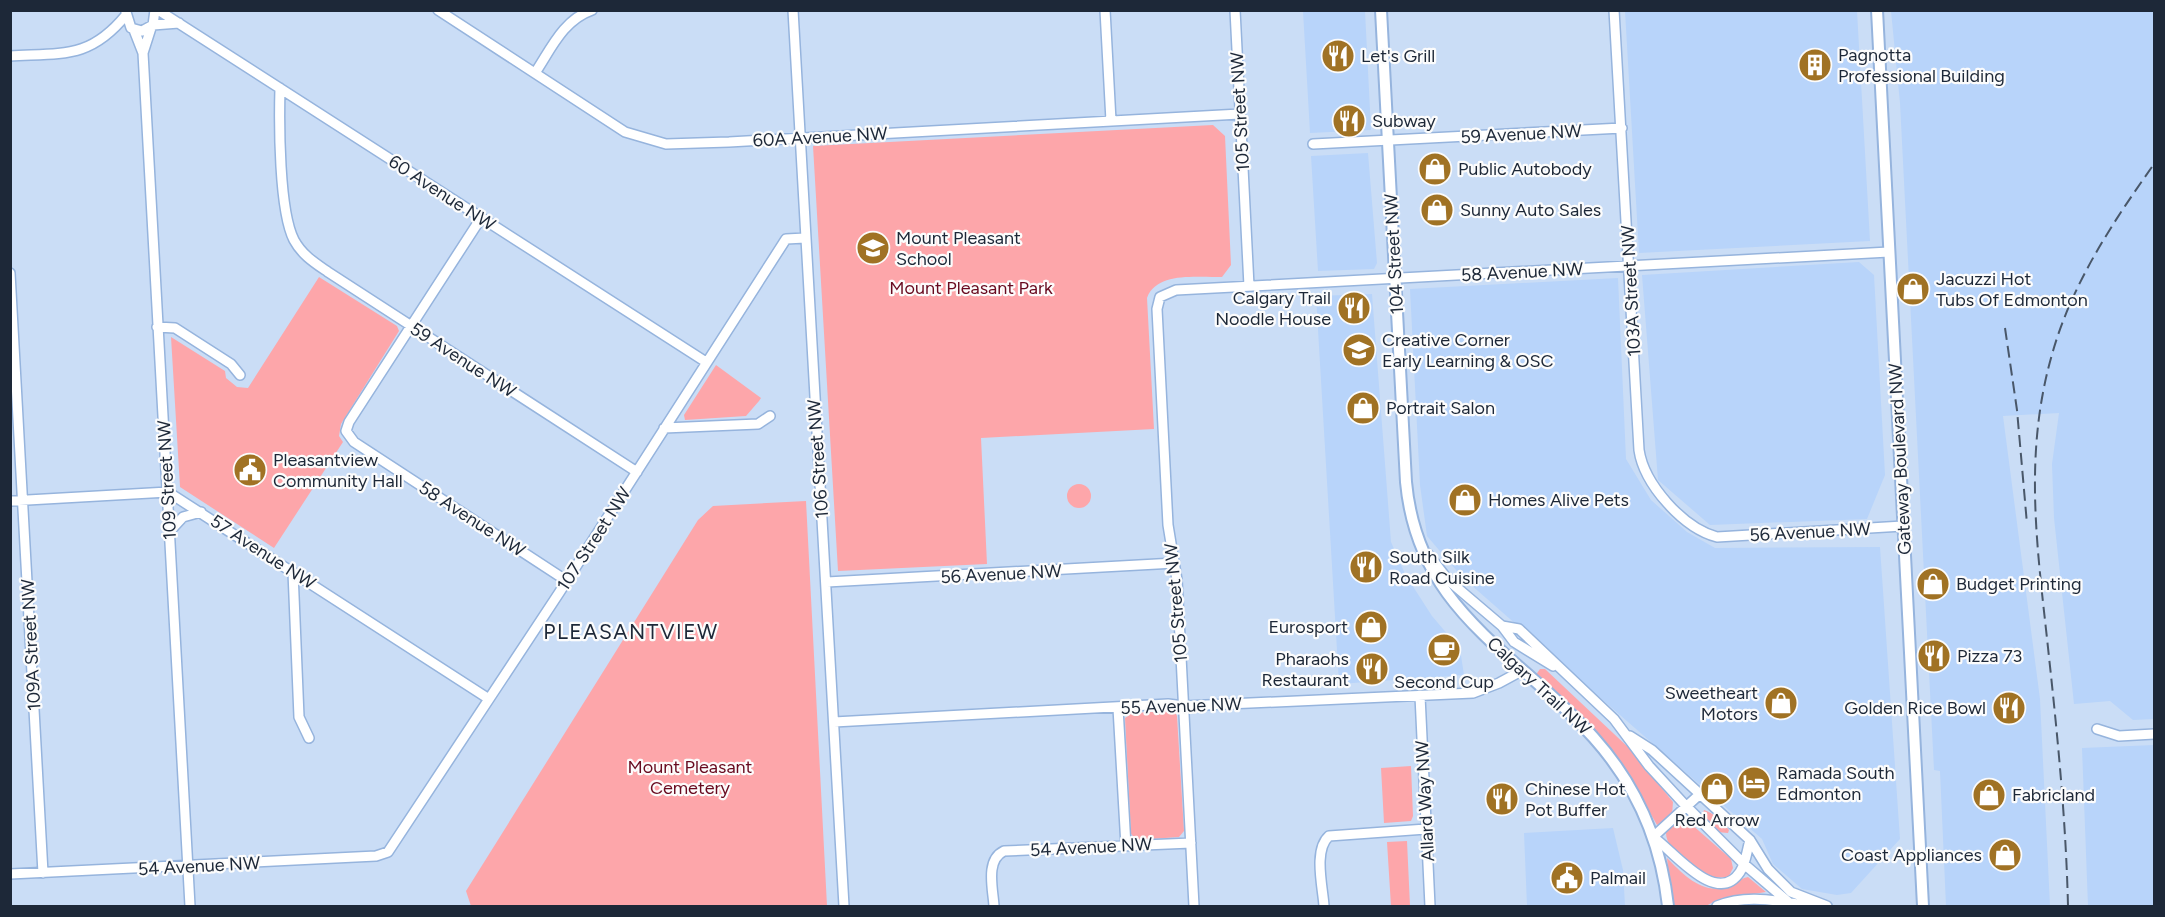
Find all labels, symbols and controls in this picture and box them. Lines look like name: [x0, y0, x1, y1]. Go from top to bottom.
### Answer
restaurant icon: Let's Grill: [1320, 38, 1356, 74]
place label: Pagnotta Professional Building: [1838, 44, 2005, 87]
place label: Let's Grill: [1361, 45, 1435, 67]
building icon: Pagnotta Professional Building: [1797, 47, 1833, 83]
street label: 105 Street NW: [1226, 51, 1254, 172]
restaurant icon: Subway: [1331, 103, 1367, 139]
place label: Subway: [1372, 110, 1436, 132]
street label: 59 Avenue NW: [1460, 120, 1583, 148]
street label: 60A Avenue NW: [752, 122, 889, 152]
street label: 60 Avenue NW: [385, 150, 500, 236]
shop icon: Public Autobody: [1417, 151, 1453, 187]
place label: Public Autobody: [1458, 158, 1592, 180]
street label: 104 Street NW: [1380, 192, 1408, 315]
shop icon: Sunny Auto Sales: [1419, 192, 1455, 228]
place label: Sunny Auto Sales: [1460, 199, 1601, 221]
street label: 103A Street NW: [1617, 224, 1645, 357]
place label: Mount Pleasant School: [896, 227, 1021, 270]
school or university icon: Mount Pleasant School: [855, 230, 891, 266]
street label: 58 Avenue NW: [1460, 258, 1584, 286]
place label: Jacuzzi Hot Tubs Of Edmonton: [1936, 268, 2088, 311]
shop icon: Jacuzzi Hot Tubs Of Edmonton: [1895, 271, 1931, 307]
park label: Mount Pleasant Park: [889, 277, 1053, 299]
place label: Calgary Trail Noodle House: [1215, 287, 1331, 330]
restaurant icon: Calgary Trail Noodle House: [1336, 290, 1372, 326]
street label: 59 Avenue NW: [406, 318, 521, 403]
place label: Creative Corner Early Learning & OSC: [1382, 329, 1554, 372]
school or university icon: Creative Corner Early Learning & OSC: [1341, 332, 1377, 368]
street label: Gateway Boulevard NW: [1884, 362, 1916, 555]
shop icon: Portrait Salon: [1345, 390, 1381, 426]
place label: Portrait Salon: [1386, 397, 1495, 419]
street label: 106 Street NW: [803, 398, 833, 519]
street label: 109 Street NW: [153, 419, 181, 540]
place label: Pleasantview Community Hall: [273, 449, 403, 492]
public building icon: Pleasantview Community Hall: [232, 452, 268, 488]
street label: 58 Avenue NW: [415, 476, 530, 562]
street label: 107 Street NW: [552, 482, 636, 595]
shop icon: Homes Alive Pets: [1447, 482, 1483, 518]
place label: Homes Alive Pets: [1488, 489, 1629, 511]
street label: 57 Avenue NW: [206, 510, 320, 595]
street label: 56 Avenue NW: [1749, 518, 1872, 546]
street label: 105 Street NW: [1160, 542, 1192, 664]
place label: South Silk Road Cuisine: [1389, 546, 1495, 589]
restaurant icon: South Silk Road Cuisine: [1348, 549, 1384, 585]
street label: 56 Avenue NW: [940, 560, 1063, 588]
shop icon: Budget Printing: [1915, 566, 1951, 602]
place label: Budget Printing: [1956, 573, 2081, 595]
street label: 109A Street NW: [17, 578, 45, 711]
shop icon: Eurosport: [1353, 609, 1389, 645]
place label: Eurosport: [1268, 616, 1348, 638]
district label: PLEASANTVIEW: [543, 619, 719, 644]
cafe icon: Second Cup: [1426, 632, 1462, 668]
street label: Calgary Trail NW: [1482, 632, 1596, 740]
restaurant icon: Pizza 73: [1916, 638, 1952, 674]
place label: Pizza 73: [1957, 645, 2022, 667]
place label: Pharaohs Restaurant: [1261, 648, 1349, 691]
restaurant icon: Pharaohs Restaurant: [1354, 651, 1390, 687]
place label: Second Cup: [1394, 671, 1494, 693]
place label: Sweetheart Motors: [1665, 682, 1758, 725]
shop icon: Sweetheart Motors: [1763, 685, 1799, 721]
restaurant icon: Golden Rice Bowl: [1991, 690, 2027, 726]
street label: 55 Avenue NW: [1120, 693, 1243, 719]
place label: Golden Rice Bowl: [1844, 697, 1986, 719]
street label: Allard Way NW: [1411, 739, 1439, 862]
park label: Mount Pleasant Cemetery: [628, 756, 753, 799]
place label: Ramada South Edmonton: [1777, 762, 1895, 805]
hotel icon: Ramada South Edmonton: [1736, 765, 1772, 801]
shop icon: Red Arrow: [1699, 771, 1735, 807]
shop icon: Fabricland: [1971, 777, 2007, 813]
place label: Chinese Hot Pot Buffer: [1525, 778, 1626, 821]
restaurant icon: Chinese Hot Pot Buffer: [1484, 781, 1520, 817]
place label: Fabricland: [2012, 784, 2095, 806]
place label: Red Arrow: [1675, 809, 1759, 831]
street label: 54 Avenue NW: [1029, 833, 1153, 861]
shop icon: Coast Appliances: [1987, 837, 2023, 873]
place label: Coast Appliances: [1841, 844, 1982, 866]
street label: 54 Avenue NW: [137, 852, 261, 880]
public building icon: Palmail: [1549, 860, 1585, 896]
place label: Palmail: [1590, 867, 1646, 889]

